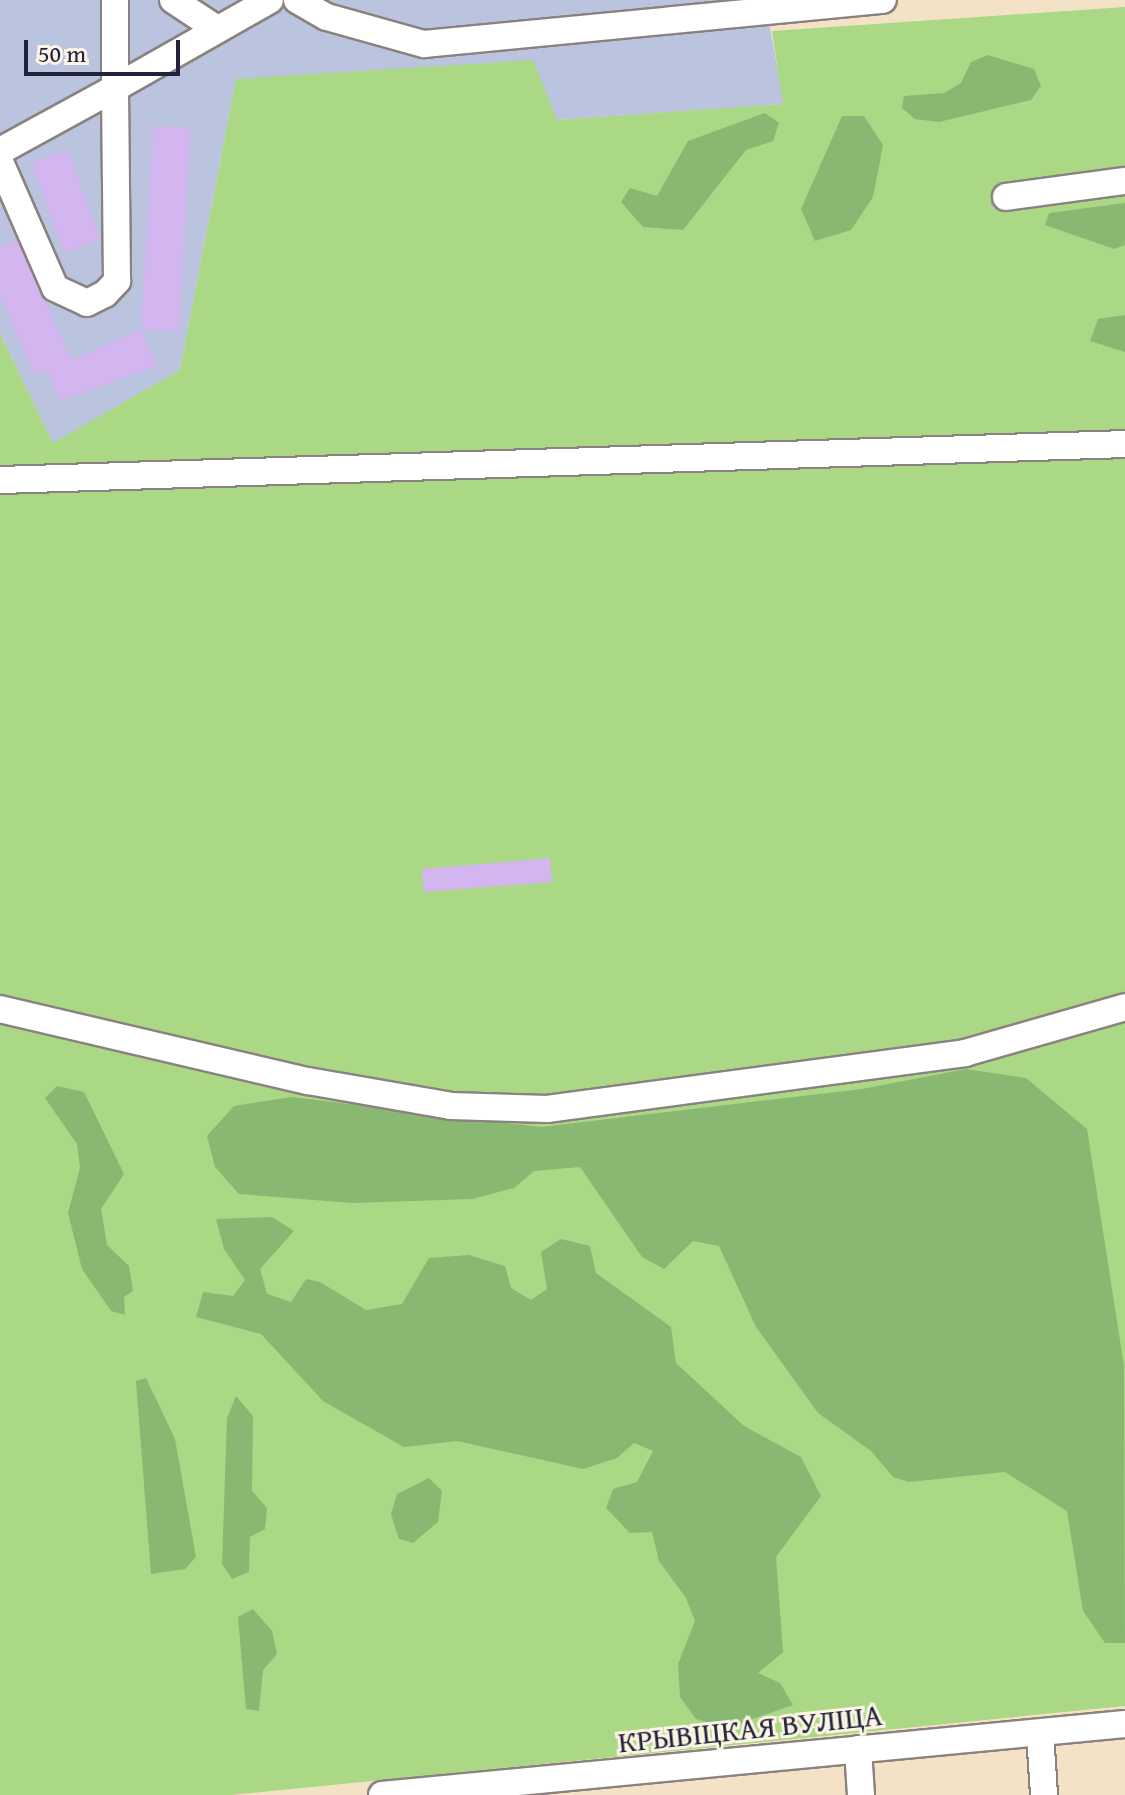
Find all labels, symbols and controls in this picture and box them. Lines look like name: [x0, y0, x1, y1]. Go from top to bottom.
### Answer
scale bar: [28, 24, 184, 74]
text: 50 m: [38, 36, 86, 71]
street label: КРЫВІЦКАЯ ВУЛІЦА: [616, 1696, 884, 1760]

